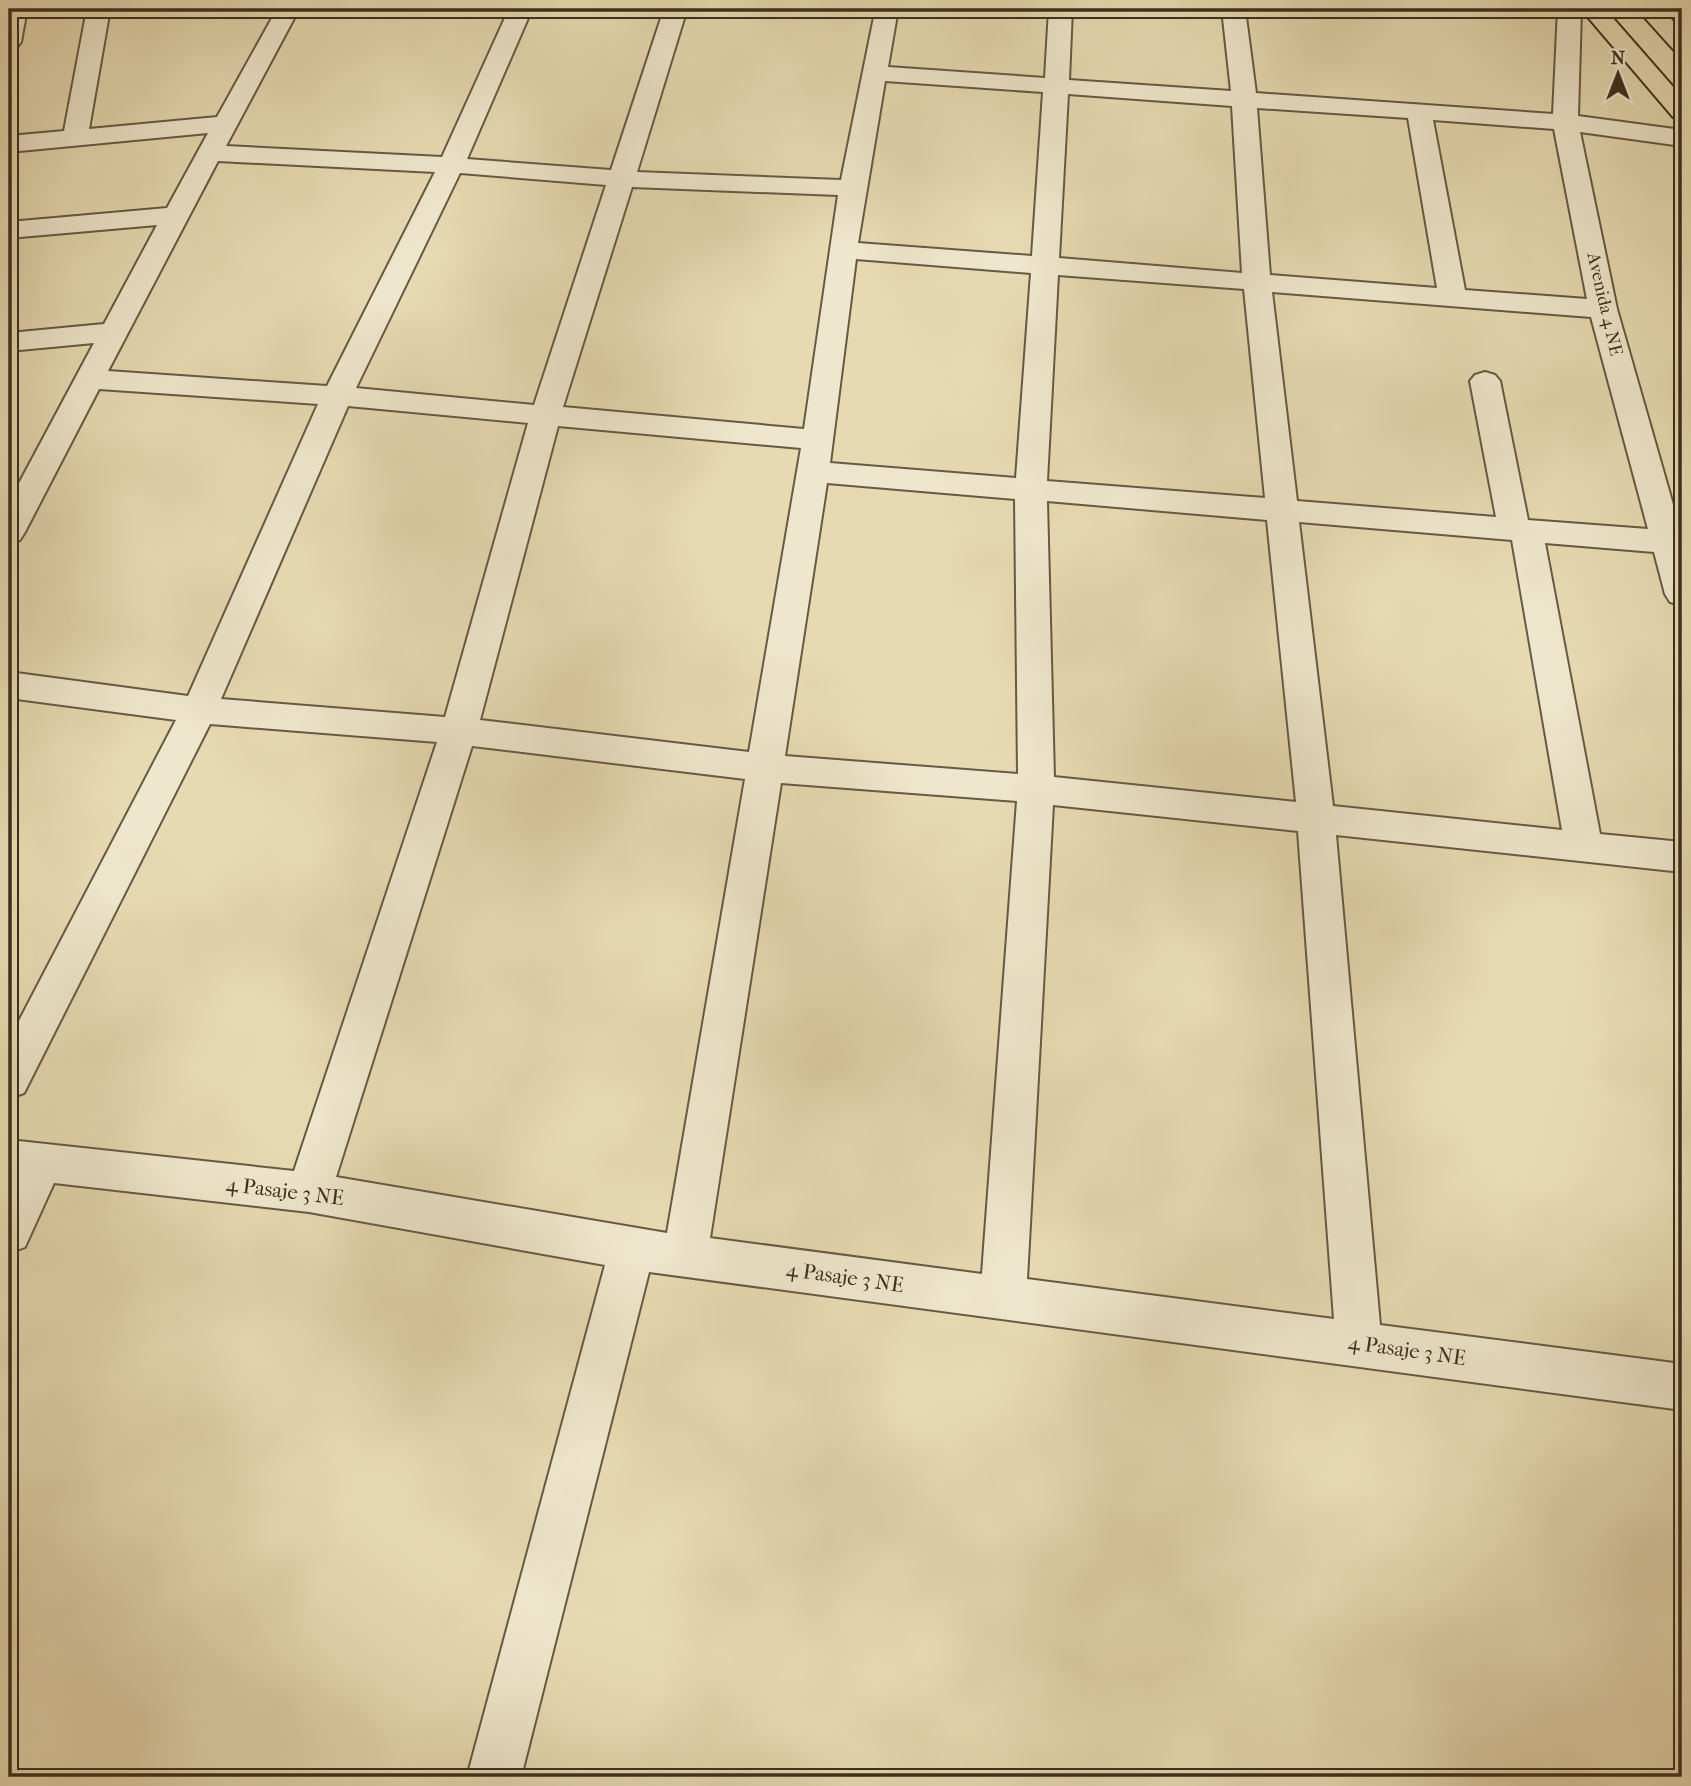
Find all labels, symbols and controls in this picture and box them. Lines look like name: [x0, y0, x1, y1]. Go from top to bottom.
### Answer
north arrow: [1582, 38, 1652, 108]
text: N: [1611, 47, 1626, 69]
street label: Avenida 4 NE: [1582, 249, 1627, 358]
street label: 4 Pasaje 3 NE: [225, 1172, 346, 1210]
street label: 4 Pasaje 3 NE: [785, 1257, 906, 1297]
street label: 4 Pasaje 3 NE: [1347, 1330, 1468, 1370]

